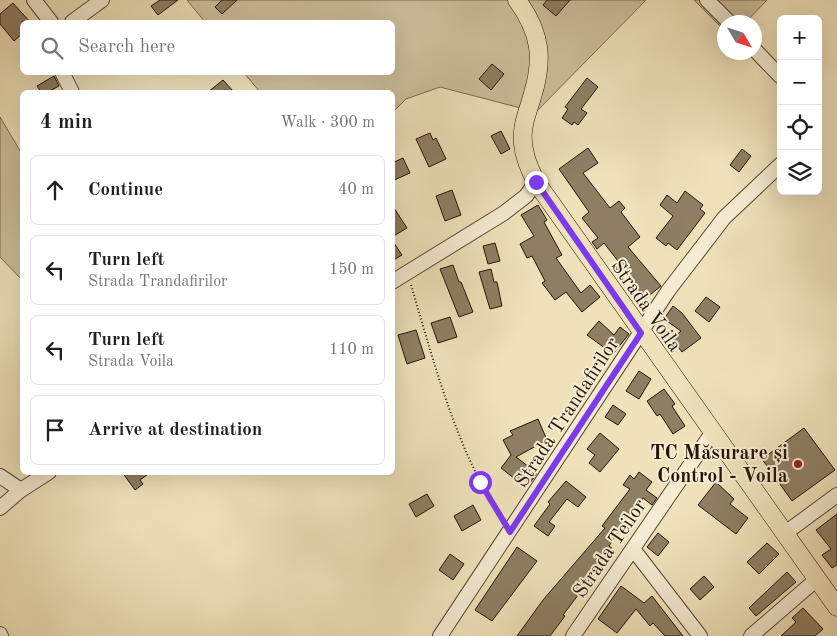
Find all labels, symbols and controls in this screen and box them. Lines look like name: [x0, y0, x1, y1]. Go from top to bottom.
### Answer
north arrow: [717, 15, 762, 60]
map controls: [777, 15, 822, 195]
button: +: [777, 15, 822, 60]
search box: [20, 20, 395, 75]
icon: search: [38, 34, 66, 62]
text: Search here: [78, 38, 175, 57]
button: −: [777, 60, 822, 105]
button: locate: [777, 105, 822, 150]
text: 4 min: [40, 112, 93, 133]
text: Walk · 300 m: [280, 115, 375, 131]
button: layers: [777, 150, 822, 195]
route end: [525, 171, 548, 194]
icon: ahead: [41, 176, 69, 204]
text: Continue: [88, 181, 163, 200]
text: 40 m: [338, 182, 374, 198]
text: Turn left: [88, 251, 165, 270]
icon: left: [41, 256, 69, 284]
street label: Strada Voila: [606, 256, 684, 356]
text: 150 m: [329, 262, 374, 278]
text: Strada Trandafirilor: [88, 274, 228, 290]
text: Turn left: [88, 331, 165, 350]
street label: Strada Trandafirilor: [512, 334, 624, 492]
icon: left: [41, 336, 69, 364]
text: 110 m: [329, 342, 374, 358]
text: Strada Voila: [88, 354, 174, 370]
icon: arrive: [41, 416, 69, 444]
text: Arrive at destination: [88, 421, 262, 440]
place label: TC Măsurare și Control - Voila: [650, 444, 788, 487]
marker: TC Măsurare și Control - Voila: [792, 458, 804, 470]
route start: [469, 471, 492, 494]
street label: Strada Teilor: [570, 496, 651, 602]

